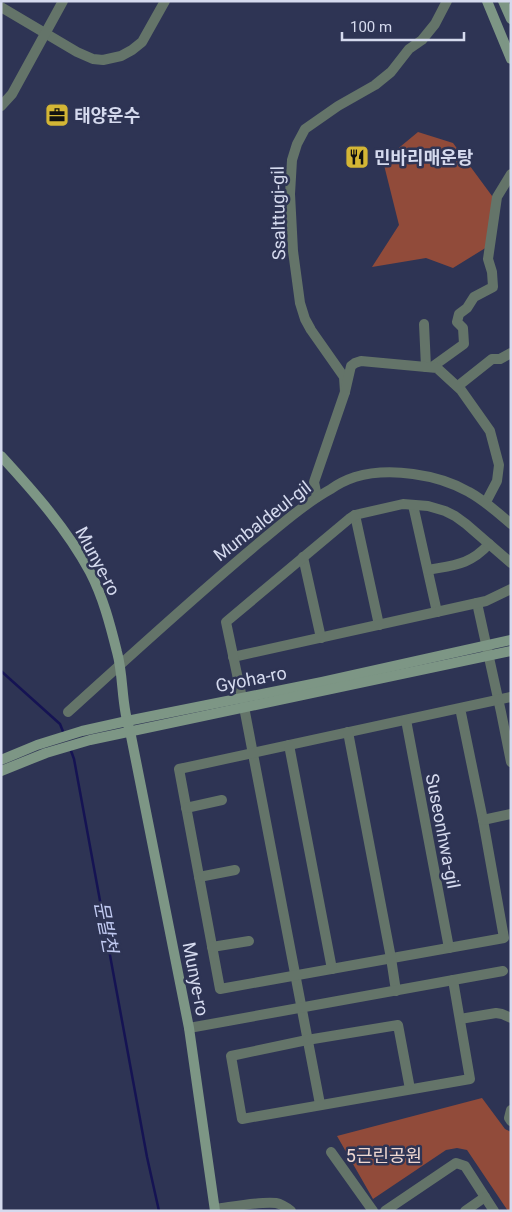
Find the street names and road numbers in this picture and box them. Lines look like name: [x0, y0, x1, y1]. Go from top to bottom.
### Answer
street label: Ssalttugi-gil: [267, 166, 289, 260]
street label: Munbaldeul-gil: [209, 476, 315, 566]
street label: Munye-ro: [71, 523, 125, 599]
street label: Gyoha-ro: [214, 662, 288, 696]
street label: Suseonhwa-gil: [422, 772, 464, 890]
street label: Munye-ro: [179, 940, 213, 1018]

